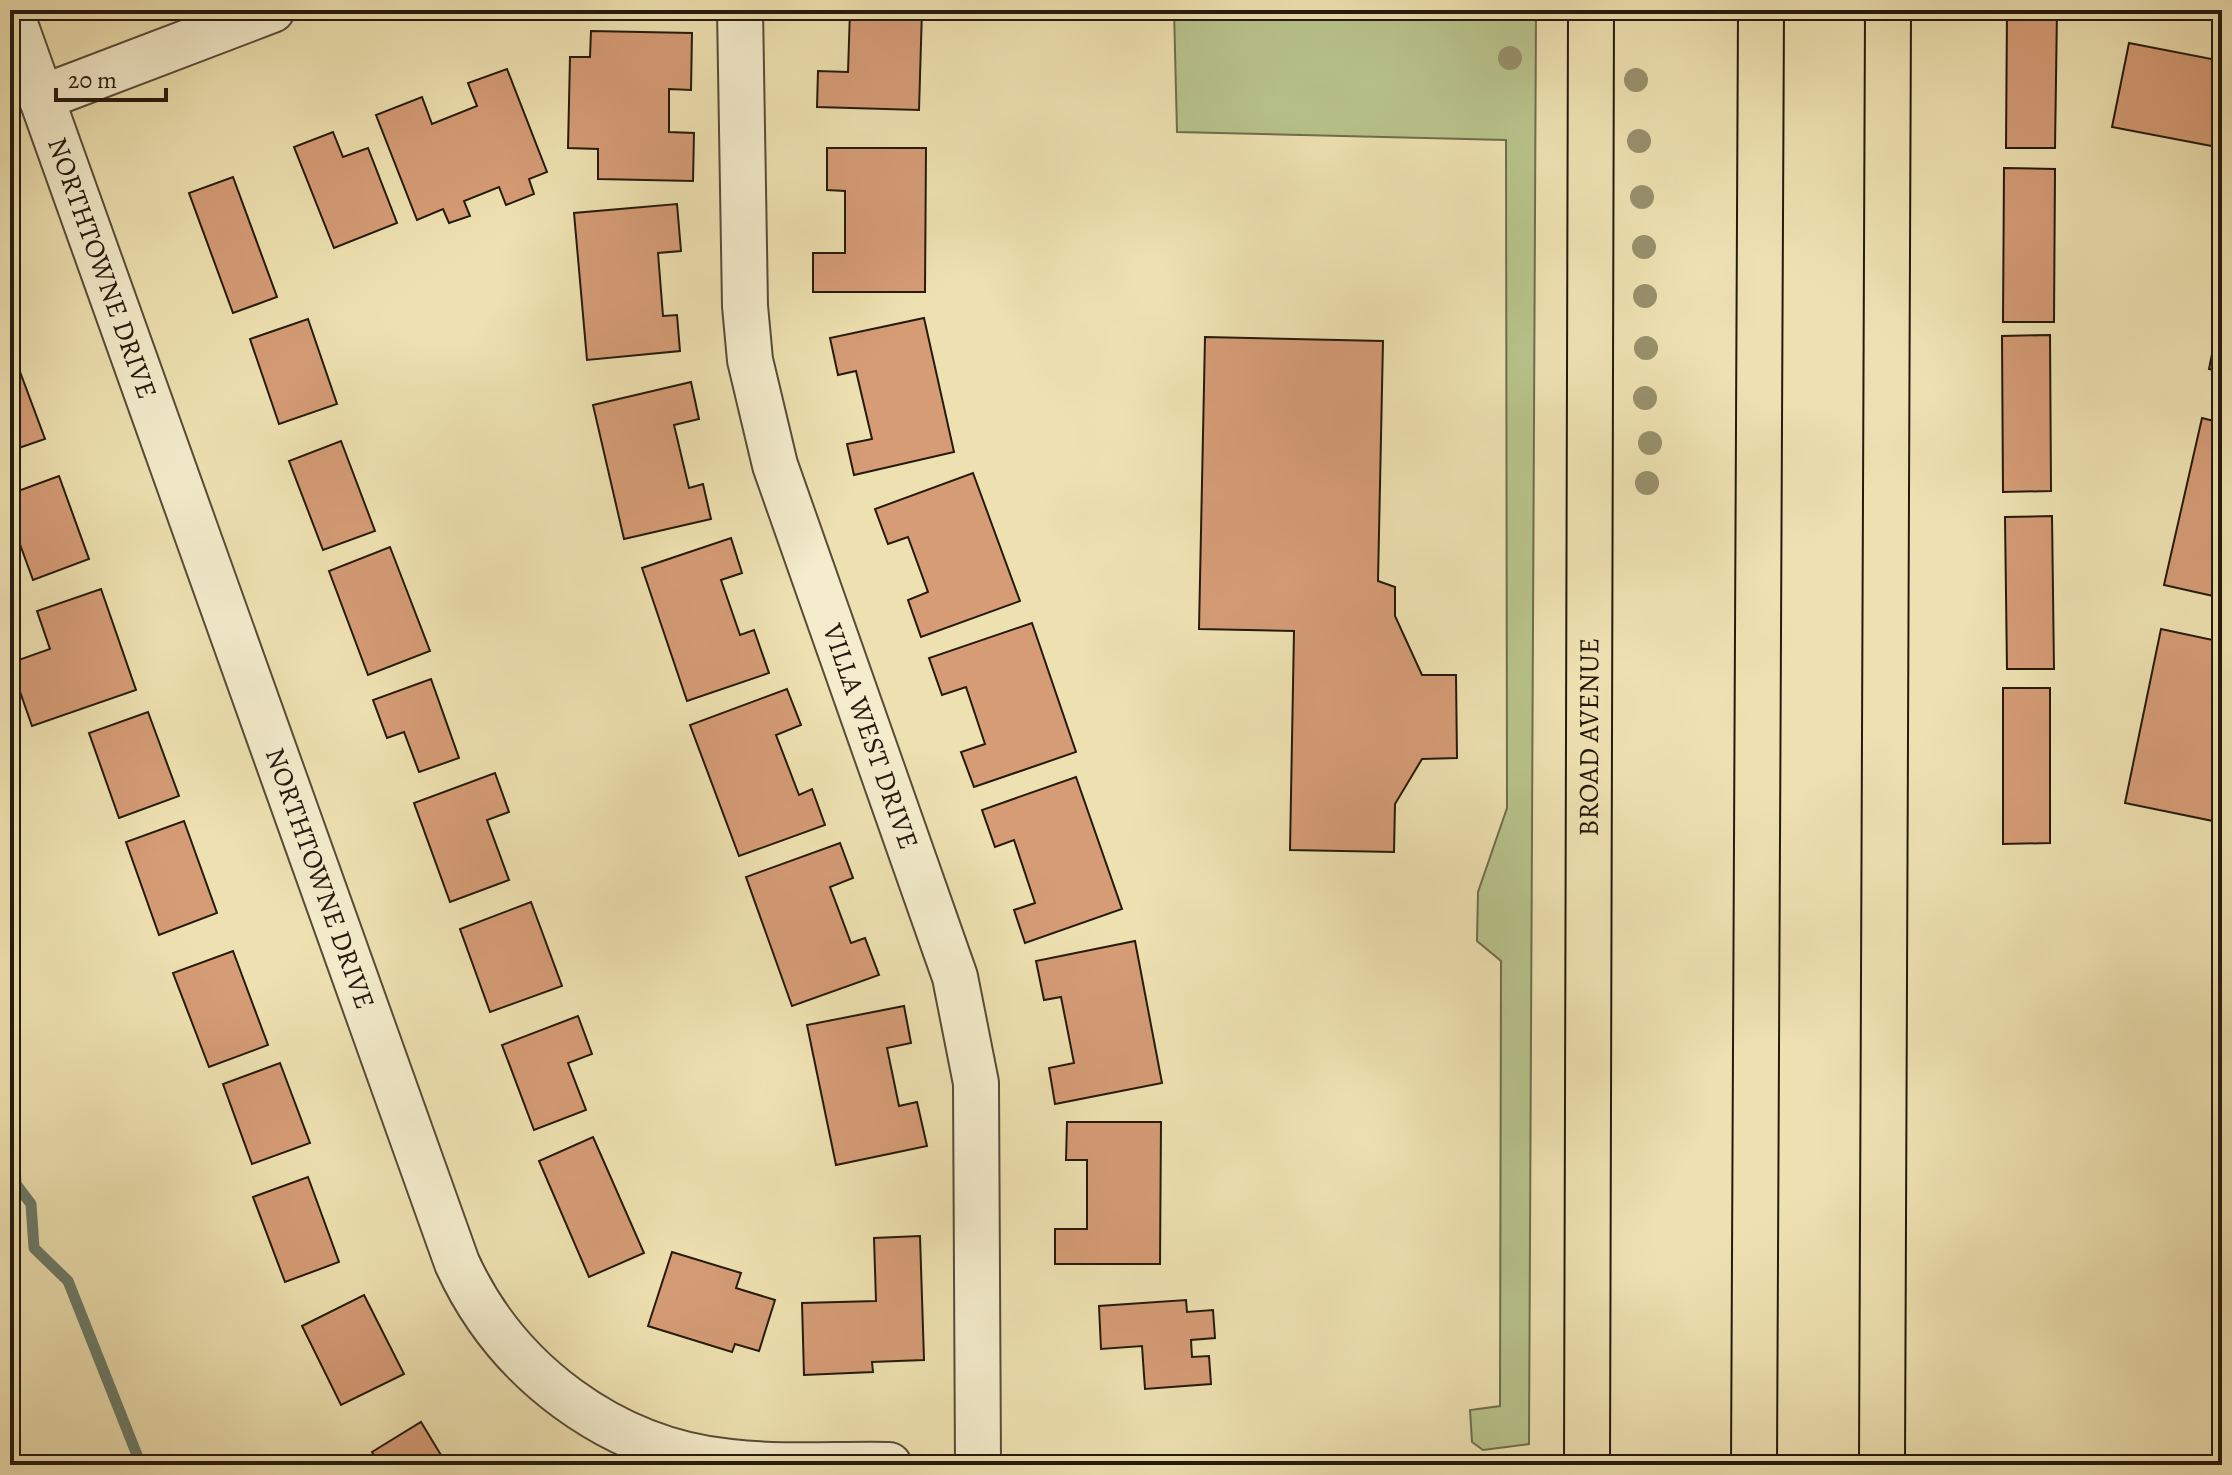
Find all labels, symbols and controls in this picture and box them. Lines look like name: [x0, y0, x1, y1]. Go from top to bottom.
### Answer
scale bar: [56, 52, 166, 102]
text: 20 m: [68, 64, 117, 96]
street label: NORTHTOWNE DRIVE: [38, 132, 166, 404]
street label: VILLA WEST DRIVE: [813, 618, 928, 854]
street label: BROAD AVENUE: [1570, 638, 1608, 836]
street label: NORTHTOWNE DRIVE: [256, 743, 384, 1014]

